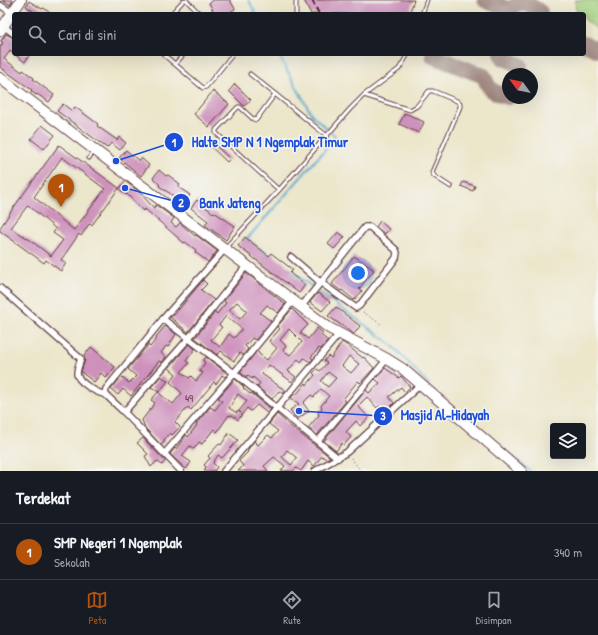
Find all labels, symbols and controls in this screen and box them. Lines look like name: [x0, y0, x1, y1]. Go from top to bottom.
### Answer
search box: [12, 12, 586, 56]
icon: search: [26, 23, 48, 45]
text: Cari di sini: [58, 24, 117, 45]
north arrow: [502, 68, 538, 104]
callout: Halte SMP N 1 Ngemplak Timur: [164, 129, 356, 155]
text: Halte SMP N 1 Ngemplak Timur: [192, 132, 349, 153]
text: 1: [172, 134, 177, 151]
pin: 1: [48, 174, 74, 207]
callout: Bank Jateng: [171, 190, 269, 216]
text: Bank Jateng: [199, 193, 261, 214]
text: 2: [178, 194, 184, 211]
your location: [348, 263, 368, 283]
house number: 49: [185, 391, 193, 405]
callout: Masjid Al-Hidayah: [373, 403, 497, 429]
text: Masjid Al-Hidayah: [401, 405, 489, 426]
text: 3: [380, 407, 386, 424]
map controls: [550, 423, 586, 459]
button: layers: [550, 423, 586, 459]
text: Terdekat: [16, 486, 70, 509]
text: SMP Negeri 1 Ngemplak: [54, 532, 182, 553]
text: 1: [27, 543, 31, 561]
text: 340 m: [554, 543, 582, 561]
text: Sekolah: [54, 553, 90, 571]
tab: Peta: [86, 589, 108, 627]
tab: Rute: [281, 589, 303, 627]
tab: Disimpan: [476, 589, 512, 627]

